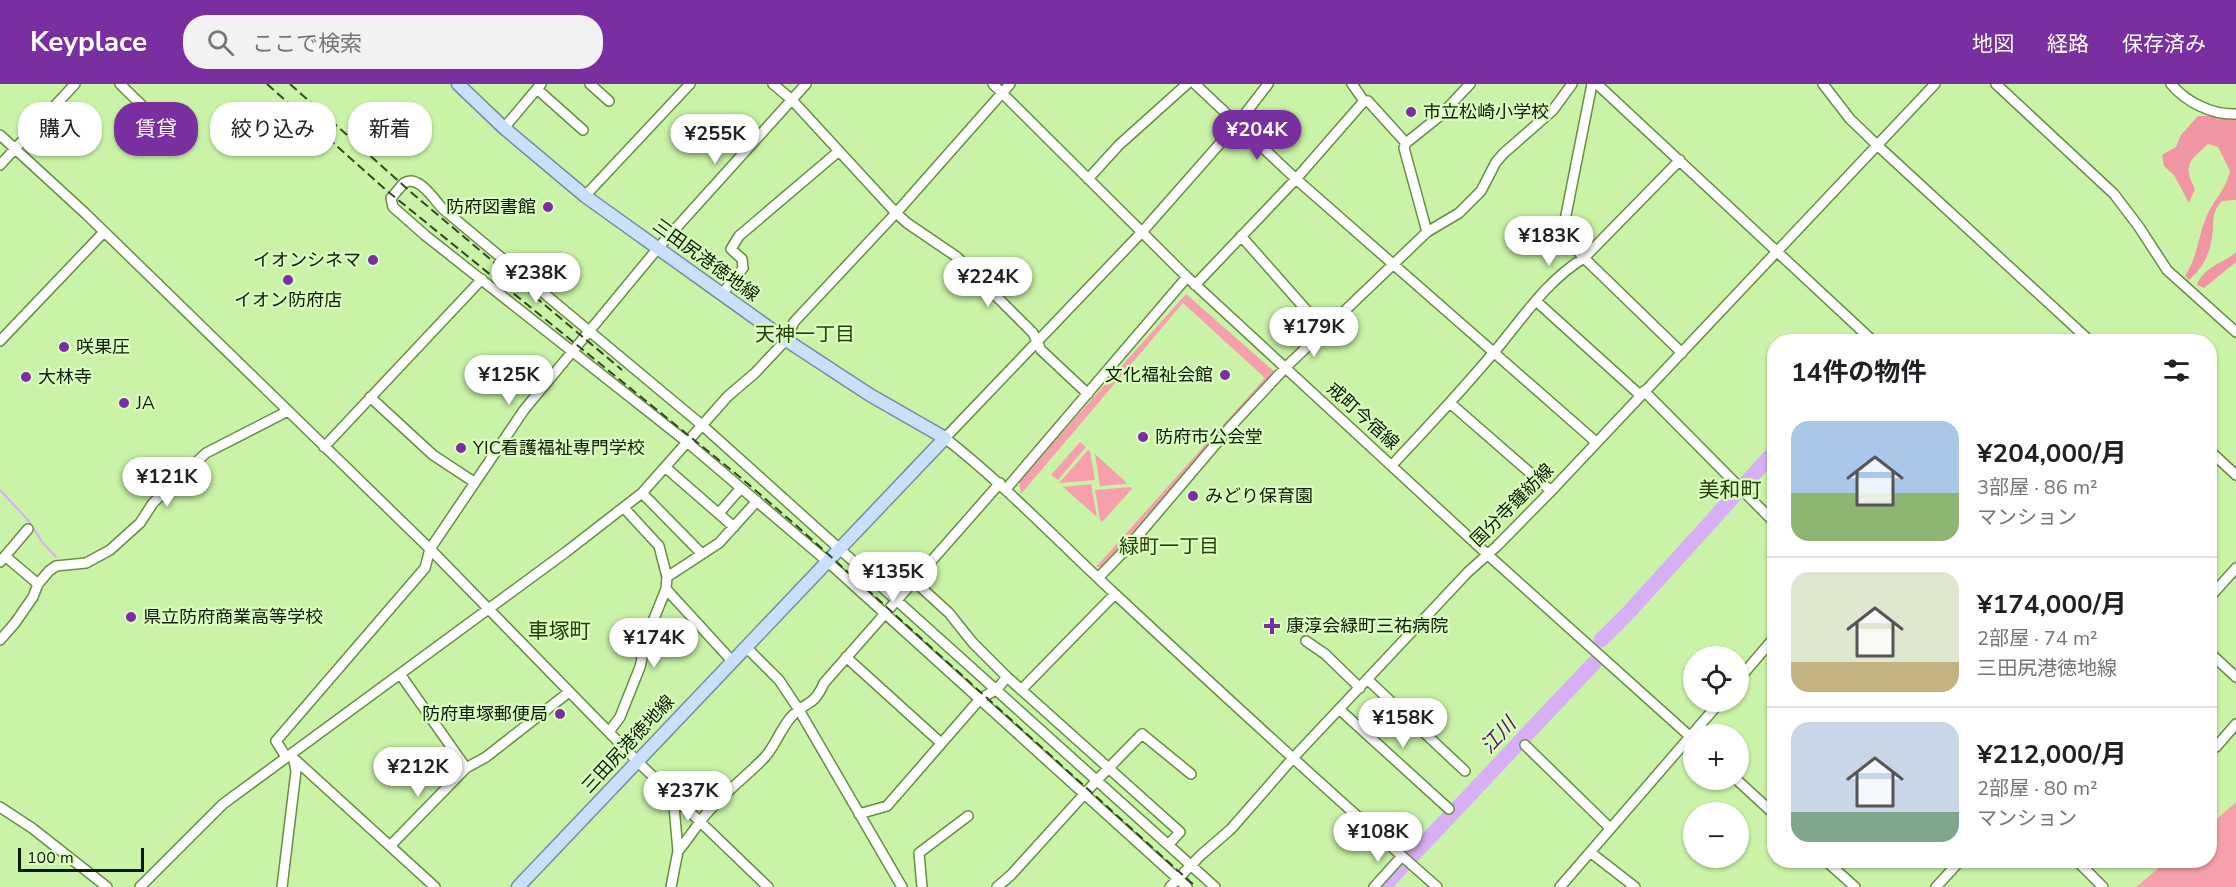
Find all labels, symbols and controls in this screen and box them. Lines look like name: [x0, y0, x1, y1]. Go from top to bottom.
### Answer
search box: [183, 15, 603, 69]
text: Keyplace: [30, 23, 147, 61]
icon: search: [204, 26, 237, 59]
text: ここで検索: [252, 29, 362, 59]
text: 地図: [1972, 30, 2014, 58]
text: 経路: [2047, 30, 2089, 58]
text: 保存済み: [2122, 30, 2206, 58]
place label: 市立松崎小学校: [1423, 100, 1549, 124]
chip: 購入: [18, 102, 102, 156]
chip: 賃貸: [114, 102, 198, 156]
chip: 絞り込み: [210, 102, 336, 156]
chip: 新着: [348, 102, 432, 156]
marker: 市立松崎小学校: [1404, 105, 1418, 119]
pin: ¥204K: [1215, 110, 1299, 161]
pin: ¥255K: [673, 114, 757, 165]
text: ¥204K: [1226, 116, 1288, 143]
text: ¥255K: [684, 120, 746, 147]
place label: 防府図書館: [446, 195, 536, 219]
marker: 防府図書館: [541, 200, 555, 214]
street label: 三田尻港徳地線: [648, 213, 764, 307]
pin: ¥183K: [1507, 216, 1591, 267]
text: ¥183K: [1518, 222, 1580, 249]
place label: イオンシネマ: [253, 248, 361, 272]
marker: イオンシネマ: [366, 253, 380, 267]
pin: ¥238K: [494, 253, 578, 304]
pin: ¥224K: [946, 257, 1030, 308]
text: ¥238K: [505, 259, 567, 286]
text: ¥224K: [957, 263, 1019, 290]
marker: イオン防府店: [281, 273, 295, 287]
place label: イオン防府店: [234, 288, 342, 312]
pin: ¥179K: [1272, 307, 1356, 358]
text: ¥179K: [1283, 313, 1345, 340]
district label: 天神一丁目: [755, 321, 855, 348]
place label: 咲果圧: [76, 335, 130, 359]
marker: 咲果圧: [57, 340, 71, 354]
icon: filters: [2160, 354, 2193, 387]
pin: ¥125K: [467, 355, 551, 406]
text: 14件の物件: [1791, 355, 1926, 390]
text: ¥125K: [478, 361, 540, 388]
place label: 文化福祉会館: [1105, 363, 1213, 387]
place label: 大林寺: [38, 365, 92, 389]
marker: 文化福祉会館: [1218, 368, 1232, 382]
marker: 大林寺: [19, 370, 33, 384]
street label: 戒町今宿線: [1322, 377, 1404, 455]
place label: JA: [135, 391, 155, 415]
marker: JA: [117, 396, 131, 410]
place label: 防府市公会堂: [1155, 425, 1263, 449]
marker: 防府市公会堂: [1136, 430, 1150, 444]
place label: YIC看護福祉専門学校: [472, 436, 645, 460]
text: ¥204,000/月: [1977, 436, 2127, 471]
marker: YIC看護福祉専門学校: [454, 441, 468, 455]
icon: home: [1839, 445, 1911, 517]
pin: ¥121K: [125, 457, 209, 508]
street label: 国分寺鐘紡線: [1465, 458, 1559, 552]
text: ¥121K: [136, 463, 198, 490]
text: 3部屋 · 86 m²: [1977, 474, 2098, 501]
district label: 美和町: [1699, 476, 1762, 504]
place label: みどり保育園: [1205, 484, 1313, 508]
marker: みどり保育園: [1186, 489, 1200, 503]
text: マンション: [1977, 504, 2077, 531]
district label: 緑町一丁目: [1119, 533, 1219, 560]
pin: ¥135K: [851, 552, 935, 603]
text: ¥135K: [862, 558, 924, 585]
text: ¥174,000/月: [1977, 587, 2127, 622]
icon: home: [1839, 596, 1911, 668]
place label: 県立防府商業高等学校: [143, 605, 323, 629]
marker: 県立防府商業高等学校: [124, 610, 138, 624]
place label: 康淳会緑町三祐病院: [1286, 614, 1448, 638]
district label: 車塚町: [528, 617, 591, 645]
marker: 康淳会緑町三祐病院: [1263, 617, 1281, 635]
pin: ¥174K: [612, 618, 696, 669]
text: ¥174K: [623, 624, 685, 651]
text: 2部屋 · 74 m²: [1977, 625, 2098, 652]
map controls: [1683, 646, 1749, 868]
button: locate: [1683, 646, 1749, 712]
text: 三田尻港徳地線: [1977, 655, 2117, 682]
street label: 三田尻港徳地線: [576, 690, 680, 798]
pin: ¥158K: [1361, 698, 1445, 749]
place label: 防府車塚郵便局: [422, 702, 548, 726]
text: ¥158K: [1372, 704, 1434, 731]
marker: 防府車塚郵便局: [553, 707, 567, 721]
water label: 江川: [1475, 710, 1523, 759]
button: +: [1683, 724, 1749, 790]
text: ¥212,000/月: [1977, 737, 2127, 772]
icon: home: [1839, 746, 1911, 818]
pin: ¥212K: [376, 747, 460, 798]
text: ¥212K: [387, 753, 449, 780]
pin: ¥237K: [646, 771, 730, 822]
text: 2部屋 · 80 m²: [1977, 775, 2098, 802]
text: ¥237K: [657, 777, 719, 804]
button: −: [1683, 802, 1749, 868]
text: マンション: [1977, 805, 2077, 832]
pin: ¥108K: [1336, 812, 1420, 863]
text: ¥108K: [1347, 818, 1409, 845]
scale bar: [18, 845, 144, 872]
text: 100 m: [27, 847, 74, 869]

